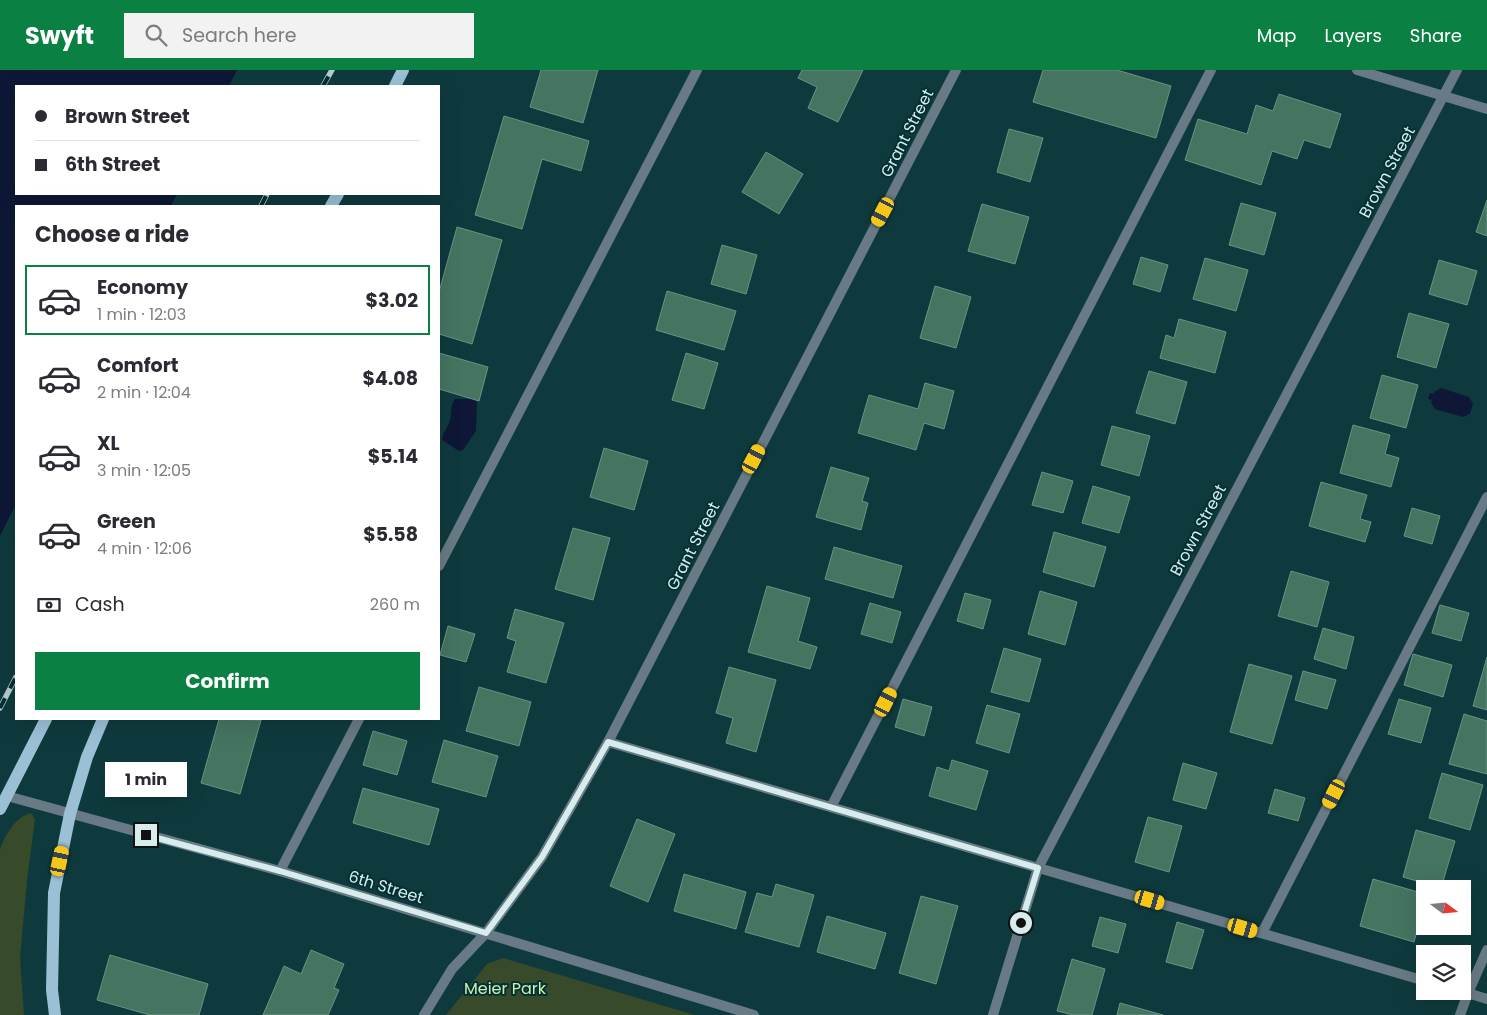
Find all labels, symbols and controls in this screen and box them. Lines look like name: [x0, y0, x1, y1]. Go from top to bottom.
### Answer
search box: [124, 13, 474, 58]
text: Swyft: [25, 19, 94, 52]
icon: search: [142, 21, 170, 49]
text: Search here: [182, 22, 297, 49]
text: Map: [1257, 23, 1297, 48]
text: Layers: [1325, 23, 1382, 48]
text: Share: [1410, 23, 1462, 48]
street label: Grant Street: [875, 85, 939, 181]
text: Brown Street: [65, 103, 190, 130]
street label: Brown Street: [1353, 122, 1421, 222]
text: 6th Street: [65, 151, 160, 178]
car: [869, 195, 896, 229]
text: Choose a ride: [35, 219, 189, 250]
text: Economy: [97, 274, 188, 301]
icon: car: [37, 278, 82, 323]
text: $3.02: [365, 287, 418, 314]
text: 1 min · 12:03: [97, 303, 186, 326]
text: Comfort: [97, 352, 179, 379]
icon: car: [37, 356, 82, 401]
text: $4.08: [363, 365, 418, 392]
text: 2 min · 12:04: [97, 381, 191, 404]
text: XL: [97, 430, 120, 457]
icon: car: [37, 434, 82, 479]
car: [740, 442, 767, 476]
text: $5.14: [368, 443, 418, 470]
text: 3 min · 12:05: [97, 459, 191, 482]
street label: Brown Street: [1164, 480, 1232, 580]
street label: Grant Street: [661, 498, 725, 594]
text: Green: [97, 508, 156, 535]
icon: car: [37, 512, 82, 557]
text: $5.58: [363, 521, 418, 548]
text: 4 min · 12:06: [97, 537, 192, 560]
icon: cash: [35, 591, 63, 619]
text: Cash: [75, 591, 125, 618]
text: 260 m: [370, 593, 420, 616]
button: Confirm: [35, 652, 420, 710]
car: [872, 685, 899, 719]
callout: 1 min: [105, 762, 187, 798]
text: 1 min: [125, 768, 167, 791]
car: [1320, 777, 1347, 811]
route end: [135, 824, 157, 846]
car: [49, 845, 70, 877]
street label: 6th Street: [346, 865, 427, 909]
north arrow: [1416, 880, 1471, 935]
map controls: [1416, 880, 1471, 1000]
car: [1133, 889, 1166, 911]
route start: [1010, 912, 1032, 934]
car: [1226, 917, 1259, 939]
button: layers: [1416, 945, 1471, 1000]
park label: Meier Park: [464, 977, 547, 1000]

